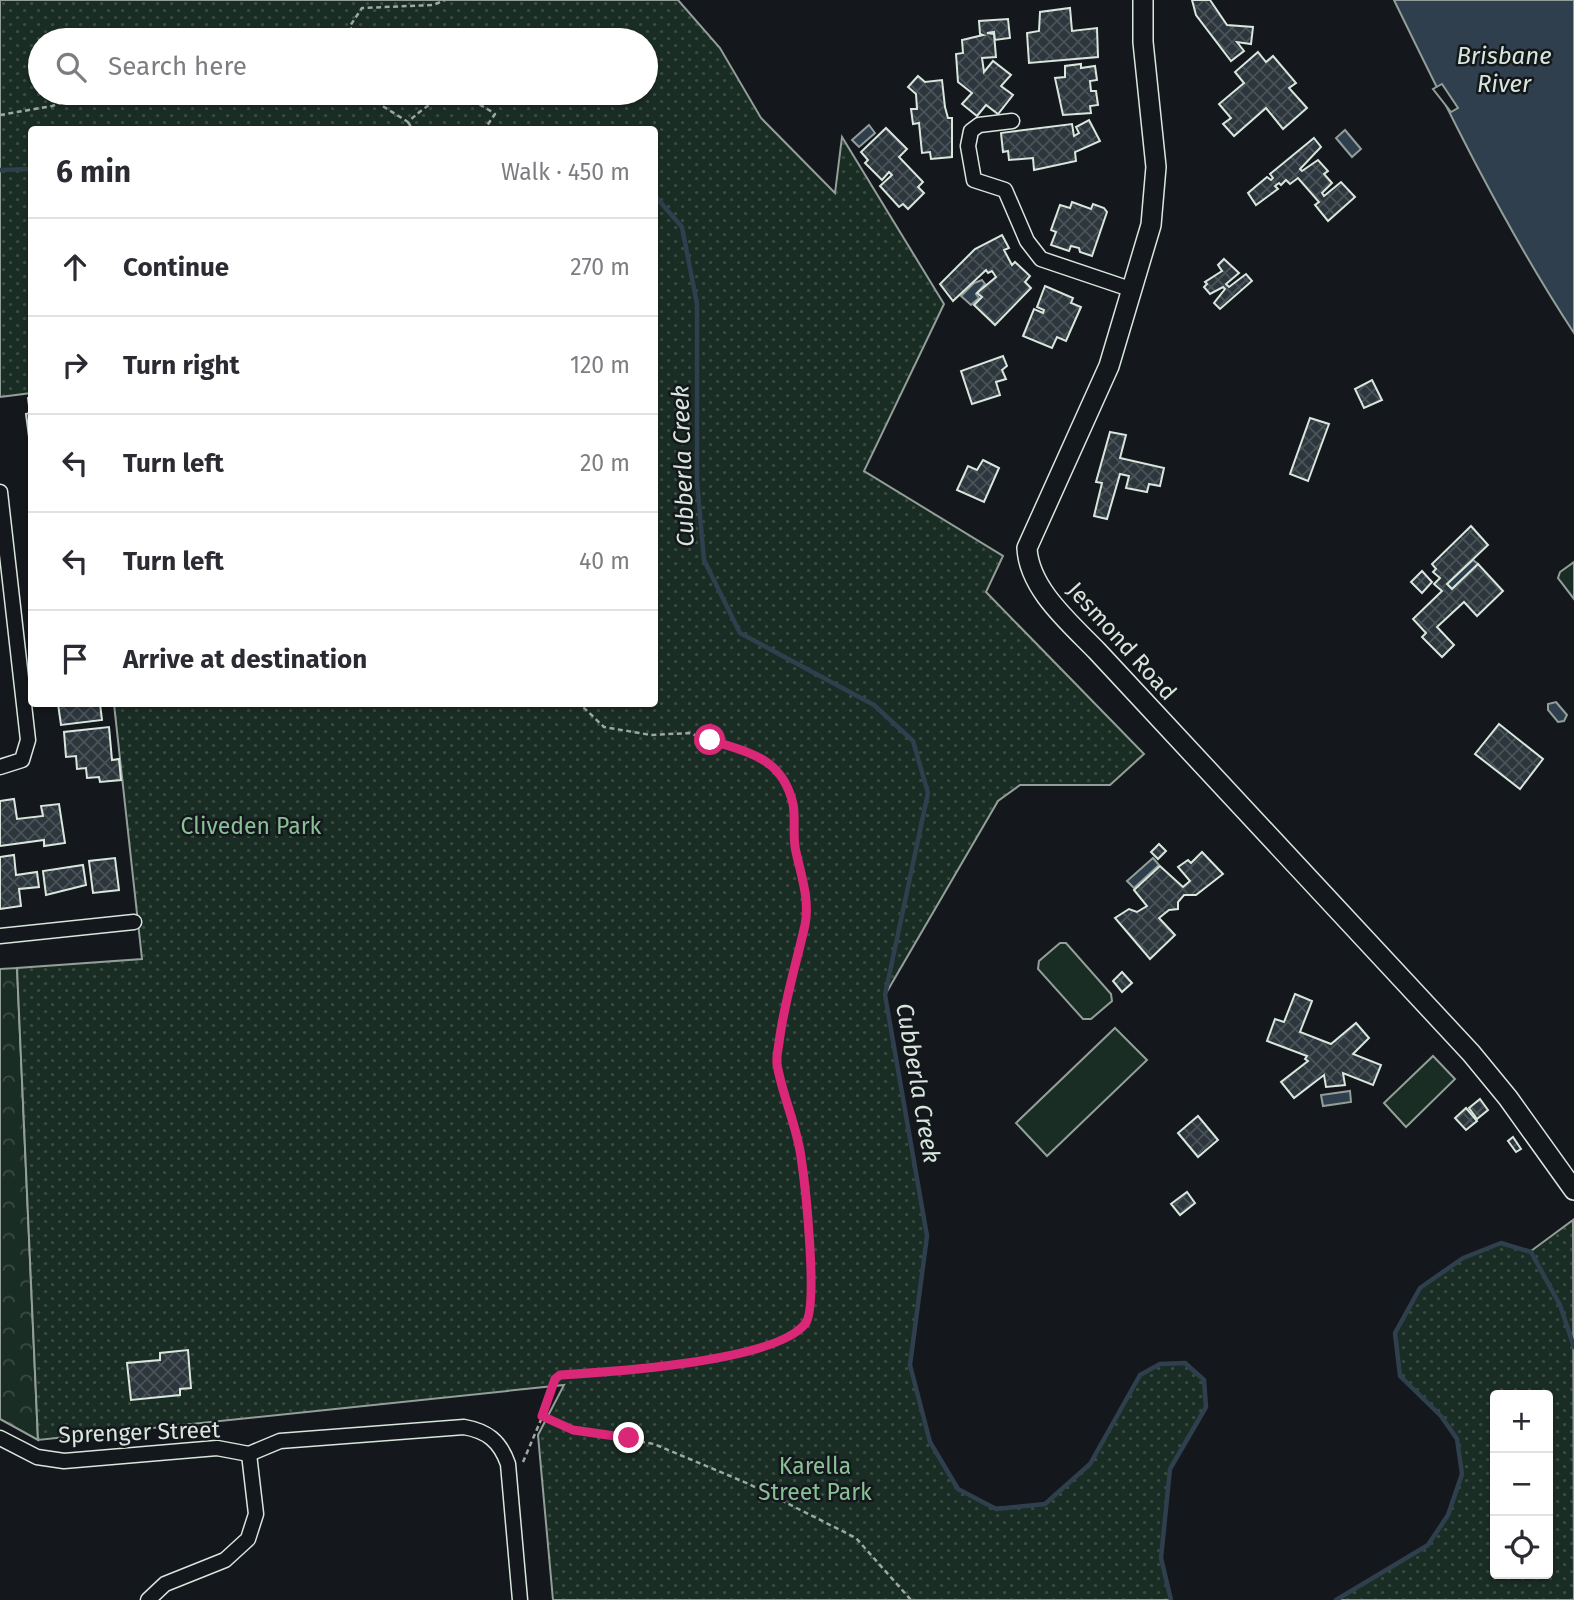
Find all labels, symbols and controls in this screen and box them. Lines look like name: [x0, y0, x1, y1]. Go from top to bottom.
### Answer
search box: [28, 28, 658, 105]
water label: Brisbane River: [1456, 42, 1552, 98]
icon: search: [52, 48, 90, 86]
text: Search here: [108, 51, 247, 82]
text: 6 min: [56, 154, 131, 190]
text: Walk · 450 m: [501, 158, 630, 186]
icon: ahead: [56, 248, 94, 286]
text: Continue: [123, 252, 229, 283]
text: 270 m: [570, 253, 630, 281]
icon: right: [56, 346, 94, 384]
text: Turn right: [123, 350, 240, 381]
text: 120 m: [570, 351, 630, 379]
water label: Cubberla Creek: [666, 385, 700, 547]
icon: left: [56, 444, 94, 482]
text: Turn left: [123, 448, 224, 479]
text: 20 m: [580, 449, 630, 477]
icon: left: [56, 542, 94, 580]
text: Turn left: [123, 546, 224, 577]
text: 40 m: [579, 547, 630, 575]
street label: Jesmond Road: [1061, 576, 1183, 706]
icon: arrive: [56, 640, 94, 678]
text: Arrive at destination: [123, 644, 367, 675]
route start: [694, 724, 725, 755]
park label: Cliveden Park: [181, 812, 322, 840]
water label: Cubberla Creek: [890, 1001, 946, 1165]
map controls: [1490, 1390, 1553, 1579]
button: +: [1490, 1390, 1553, 1453]
street label: Sprenger Street: [58, 1415, 221, 1449]
route end: [613, 1422, 644, 1453]
park label: Karella Street Park: [758, 1452, 872, 1506]
button: −: [1490, 1453, 1553, 1516]
button: locate: [1490, 1516, 1553, 1579]

